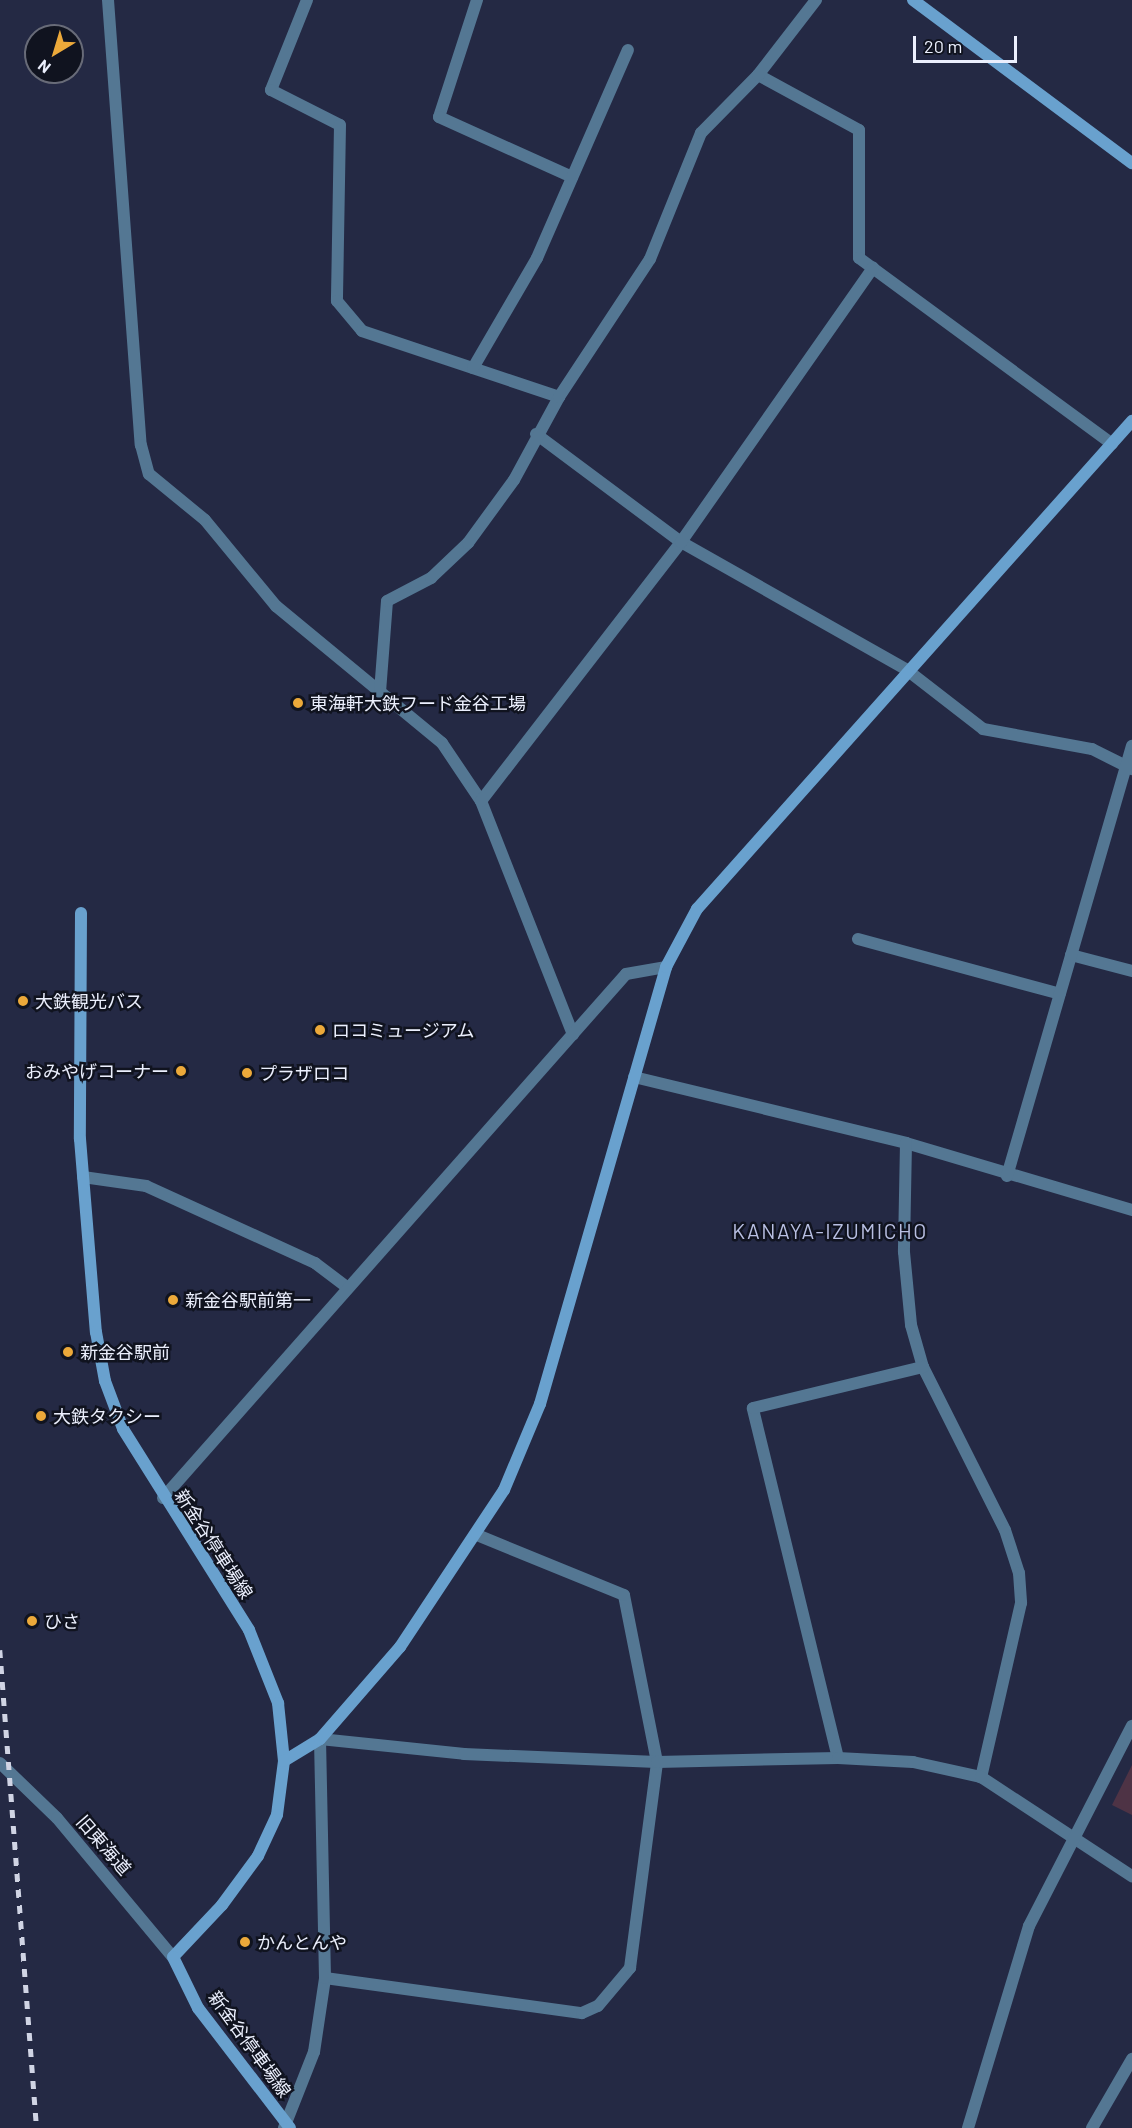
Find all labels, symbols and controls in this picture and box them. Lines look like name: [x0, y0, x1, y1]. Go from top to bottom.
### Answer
north arrow: [24, 24, 84, 84]
scale bar: [916, 24, 1020, 62]
text: 20 m: [924, 35, 962, 57]
text: N: [34, 56, 54, 78]
place label: 東海軒大鉄フード金谷工場: [310, 692, 526, 714]
marker: 東海軒大鉄フード金谷工場: [291, 696, 305, 710]
place label: 大鉄観光バス: [35, 990, 143, 1012]
marker: 大鉄観光バス: [16, 994, 30, 1008]
place label: ロコミュージアム: [332, 1019, 476, 1041]
marker: ロコミュージアム: [313, 1023, 327, 1037]
place label: おみやげコーナー: [25, 1060, 169, 1082]
place label: プラザロコ: [259, 1062, 349, 1084]
marker: おみやげコーナー: [174, 1064, 188, 1078]
marker: プラザロコ: [240, 1066, 254, 1080]
district label: KANAYA-IZUMICHO: [732, 1218, 928, 1244]
place label: 新金谷駅前第一: [185, 1289, 311, 1311]
marker: 新金谷駅前第一: [166, 1293, 180, 1307]
place label: 新金谷駅前: [80, 1341, 170, 1363]
marker: 新金谷駅前: [61, 1345, 75, 1359]
place label: 大鉄タクシー: [53, 1405, 161, 1427]
marker: 大鉄タクシー: [34, 1409, 48, 1423]
street label: 新金谷停車場線: [171, 1485, 257, 1603]
place label: ひさ: [44, 1610, 80, 1632]
marker: ひさ: [25, 1614, 39, 1628]
street label: 旧東海道: [72, 1811, 136, 1879]
place label: かんとんや: [257, 1931, 347, 1953]
marker: かんとんや: [238, 1935, 252, 1949]
street label: 新金谷停車場線: [204, 1987, 296, 2101]

